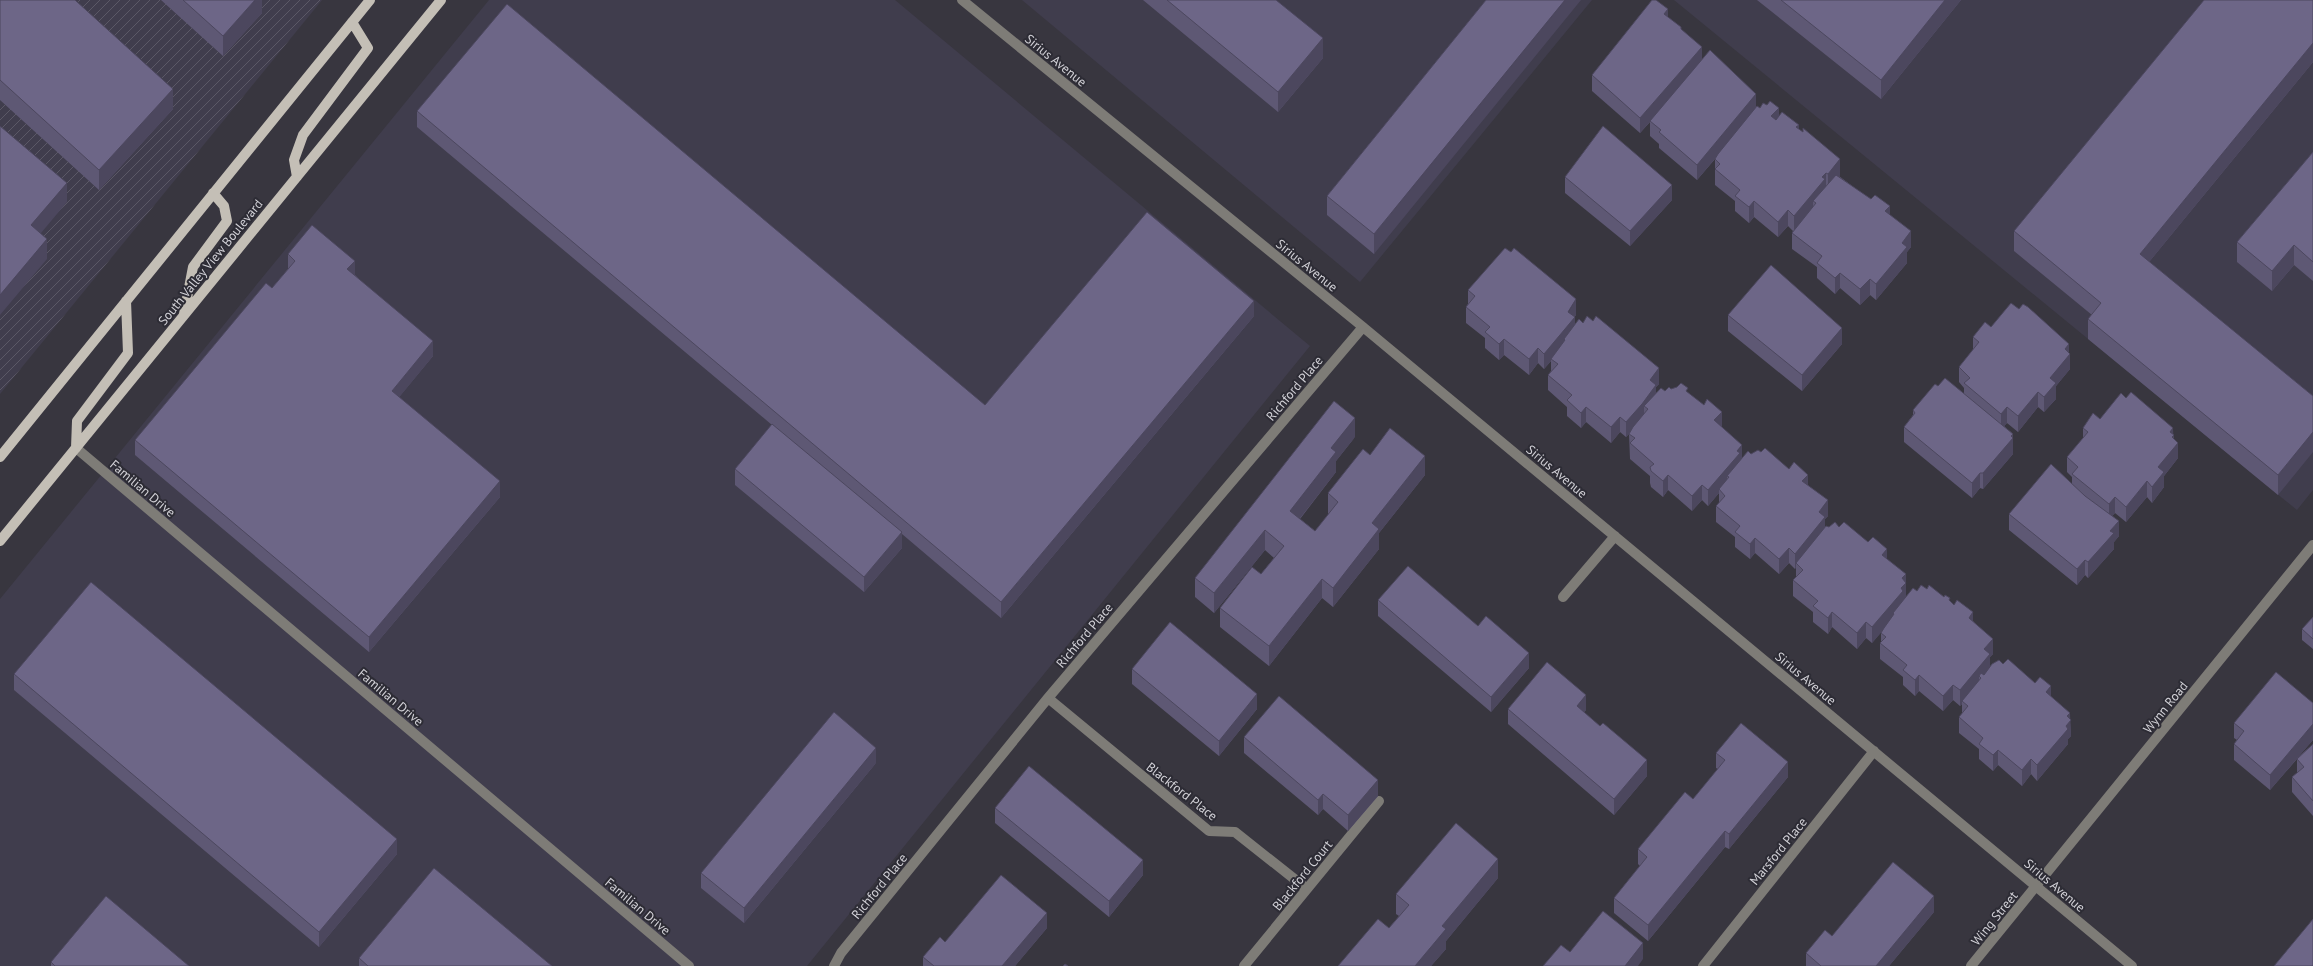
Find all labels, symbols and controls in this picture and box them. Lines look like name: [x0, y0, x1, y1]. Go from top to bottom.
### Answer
street label: Sirius Avenue: [1021, 30, 1090, 90]
street label: South Valley View Boulevard: [154, 196, 266, 329]
street label: Sirius Avenue: [1272, 235, 1341, 295]
street label: Richford Place: [1262, 352, 1327, 424]
street label: Sirius Avenue: [1523, 441, 1591, 502]
street label: Familian Drive: [106, 456, 179, 521]
street label: Richford Place: [1052, 599, 1117, 671]
street label: Sirius Avenue: [1772, 648, 1840, 709]
street label: Familian Drive: [354, 665, 427, 730]
street label: Wynn Road: [2139, 678, 2191, 737]
street label: Blackford Place: [1143, 758, 1221, 824]
street label: Marsford Place: [1746, 814, 1811, 889]
street label: Blackford Court: [1269, 836, 1336, 914]
street label: Richford Place: [848, 850, 911, 923]
street label: Sirius Avenue: [2021, 855, 2089, 916]
street label: Familian Drive: [601, 874, 674, 939]
street label: Wing Street: [1967, 887, 2022, 949]

